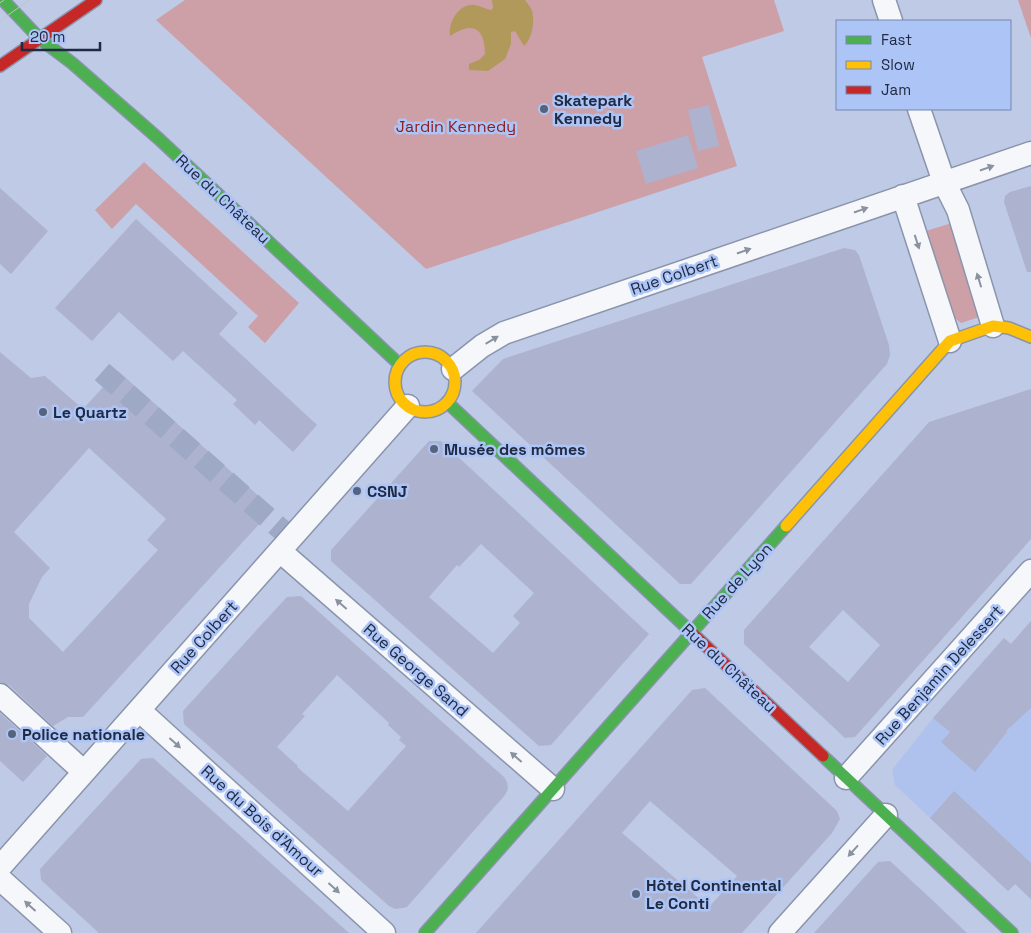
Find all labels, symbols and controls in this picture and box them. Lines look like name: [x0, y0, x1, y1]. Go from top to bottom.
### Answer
scale bar: [22, 20, 100, 52]
legend: [836, 20, 1011, 110]
text: 20 m: [30, 27, 65, 46]
text: Fast: [881, 30, 912, 49]
text: Slow: [881, 55, 915, 74]
text: Jam: [881, 80, 911, 99]
place label: Skatepark Kennedy: [554, 90, 632, 129]
marker: Skatepark Kennedy: [538, 103, 550, 115]
park label: Jardin Kennedy: [396, 116, 516, 137]
street label: Rue du Château: [171, 150, 275, 248]
one-way arrow: [980, 164, 995, 171]
one-way arrow: [853, 206, 868, 213]
one-way arrow: [914, 235, 922, 250]
one-way arrow: [737, 247, 752, 255]
street label: Rue Colbert: [628, 250, 720, 300]
one-way arrow: [975, 272, 983, 287]
one-way arrow: [485, 335, 498, 344]
place label: Le Quartz: [53, 402, 127, 423]
marker: Le Quartz: [37, 406, 49, 418]
place label: Musée des mômes: [444, 439, 586, 460]
marker: Musée des mômes: [428, 443, 440, 455]
place label: CSNJ: [367, 481, 408, 502]
marker: CSNJ: [351, 485, 363, 497]
street label: Rue de Lyon: [697, 538, 777, 624]
street label: Rue Colbert: [166, 596, 242, 678]
one-way arrow: [335, 599, 347, 610]
street label: Rue Benjamin Delessert: [871, 601, 1007, 749]
street label: Rue George Sand: [359, 619, 473, 721]
street label: Rue du Château: [677, 619, 781, 717]
place label: Police nationale: [22, 724, 145, 745]
marker: Police nationale: [6, 728, 18, 740]
one-way arrow: [169, 737, 182, 748]
one-way arrow: [511, 751, 523, 763]
street label: Rue du Bois d'Amour: [197, 761, 327, 881]
one-way arrow: [847, 845, 859, 857]
place label: Hôtel Continental Le Conti: [646, 875, 781, 914]
one-way arrow: [328, 882, 340, 893]
marker: Hôtel Continental Le Conti: [630, 888, 642, 900]
one-way arrow: [24, 901, 36, 912]

